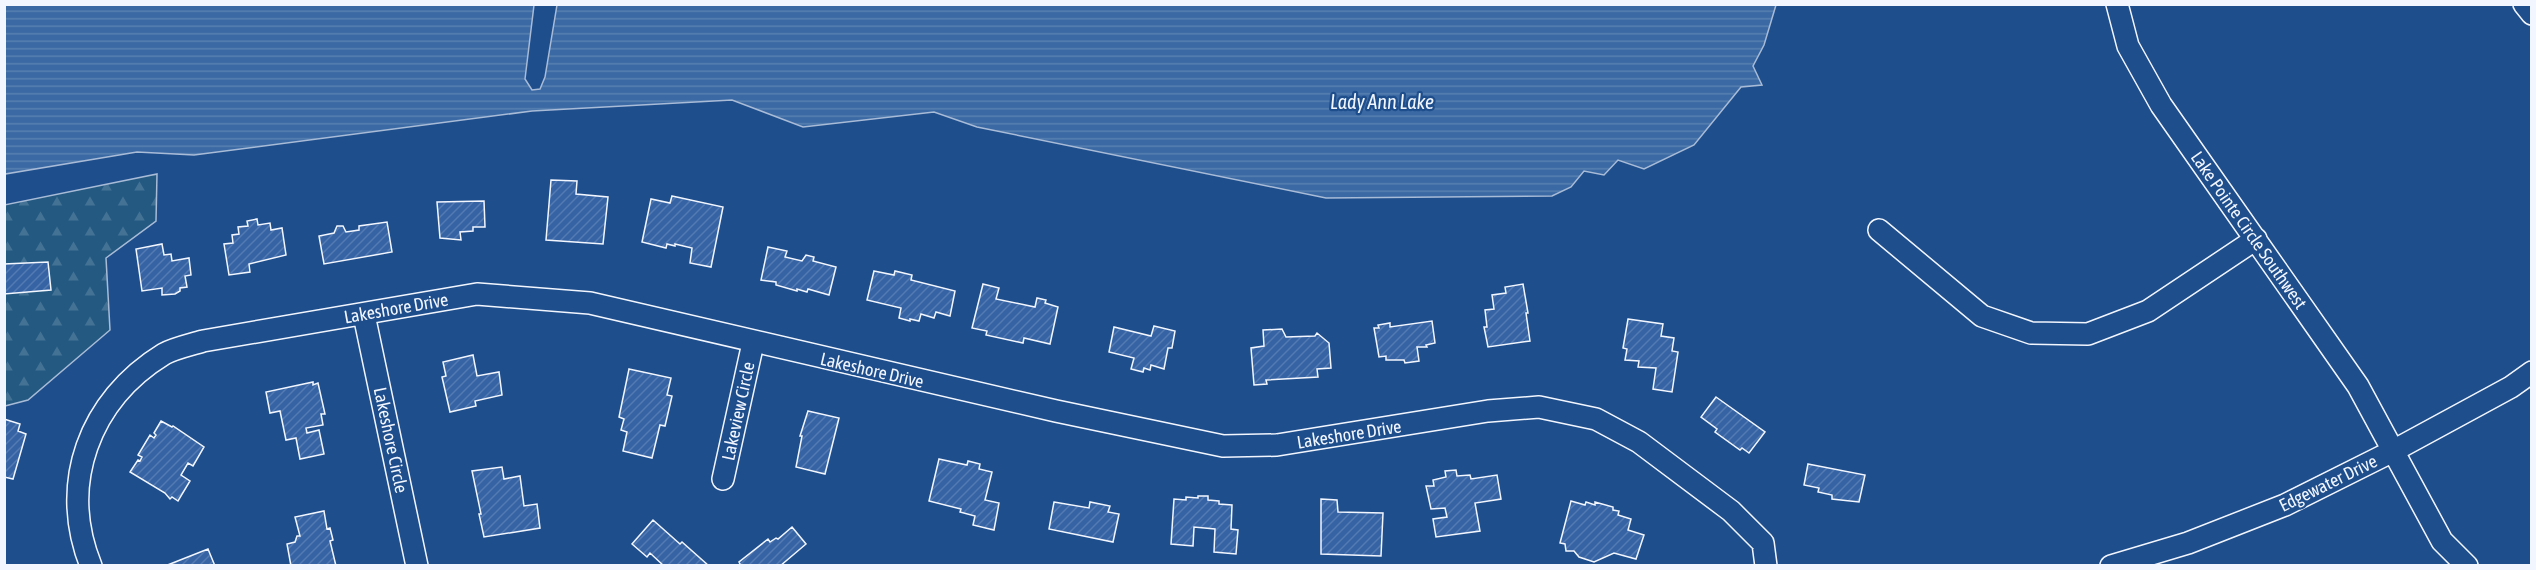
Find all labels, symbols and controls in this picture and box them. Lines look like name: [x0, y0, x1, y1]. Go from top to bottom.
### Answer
water label: Lady Ann Lake: [1330, 90, 1434, 113]
street label: Lake Pointe Circle Southwest: [2187, 147, 2311, 313]
street label: Lakeshore Drive: [342, 288, 450, 328]
street label: Lakeshore Drive: [818, 348, 926, 392]
street label: Lakeview Circle: [717, 360, 759, 462]
street label: Lakeshore Circle: [370, 385, 412, 495]
street label: Lakeshore Drive: [1295, 415, 1403, 453]
street label: Edgewater Drive: [2276, 450, 2380, 516]

